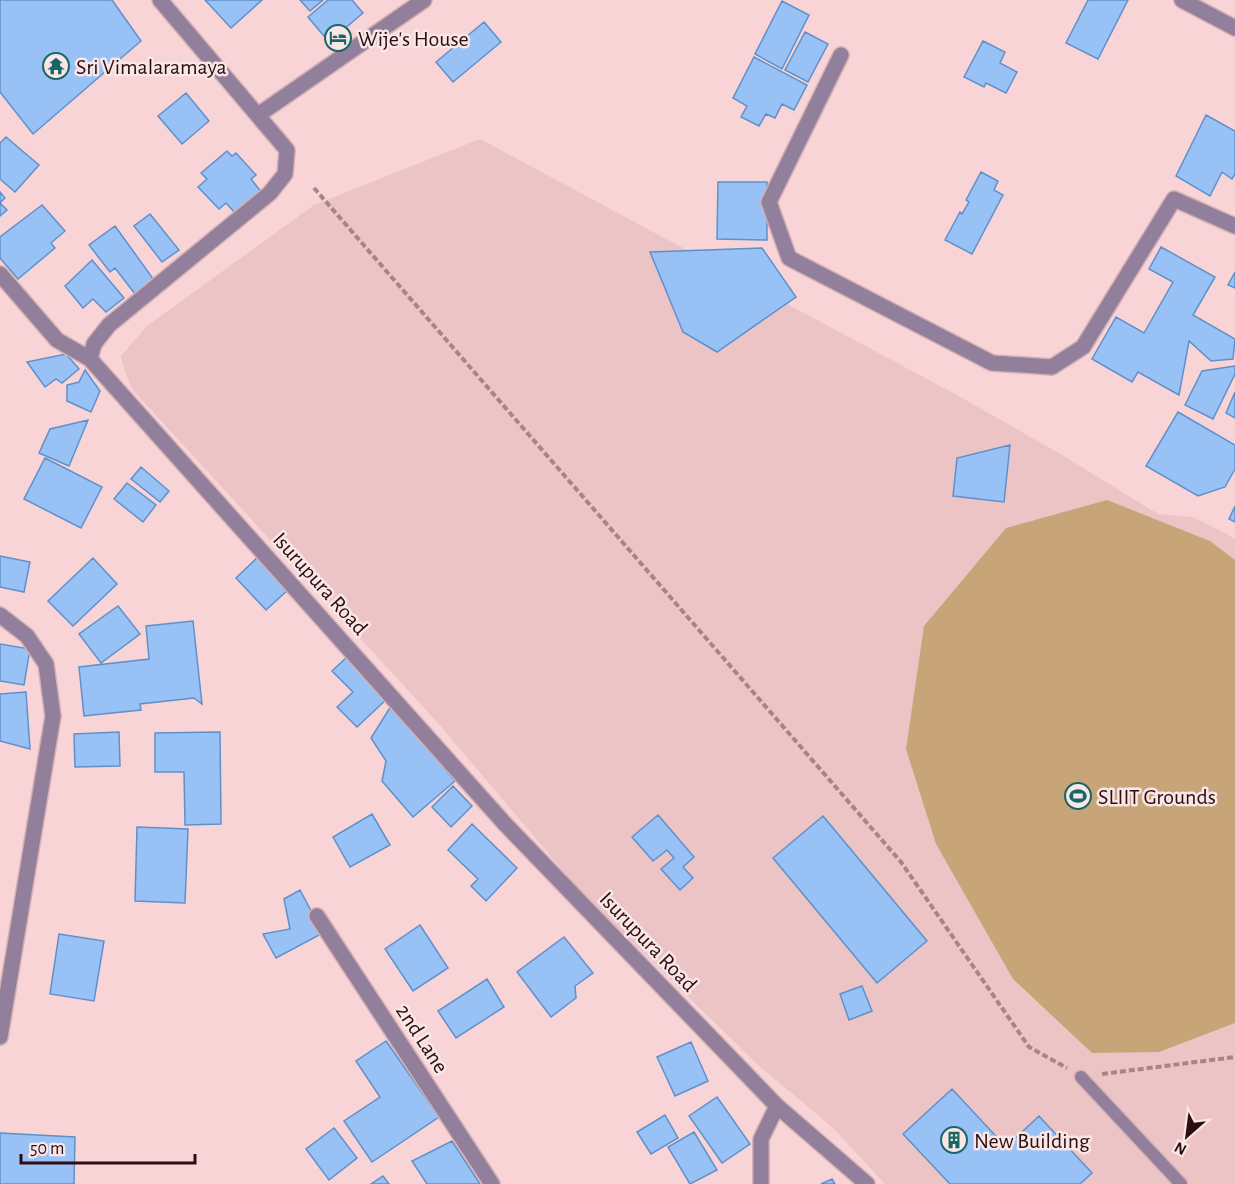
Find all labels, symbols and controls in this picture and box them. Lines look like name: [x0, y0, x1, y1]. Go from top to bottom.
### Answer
hotel icon: Wije's House: [323, 23, 353, 53]
place label: Wije's House: [358, 28, 469, 50]
temple icon: Sri Vimalaramaya: [41, 51, 71, 81]
place label: Sri Vimalaramaya: [76, 56, 227, 78]
street label: Isurupura Road: [269, 528, 372, 639]
sports icon: SLIIT Grounds: [1063, 781, 1093, 811]
place label: SLIIT Grounds: [1098, 786, 1216, 808]
street label: Isurupura Road: [595, 887, 701, 996]
street label: 2nd Lane: [392, 1000, 452, 1077]
north arrow: [1157, 1106, 1217, 1166]
building icon: New Building: [939, 1125, 969, 1155]
scale bar: [21, 1127, 195, 1165]
place label: New Building: [974, 1130, 1090, 1152]
text: N: [1172, 1139, 1189, 1158]
text: 50 m: [30, 1140, 64, 1158]

